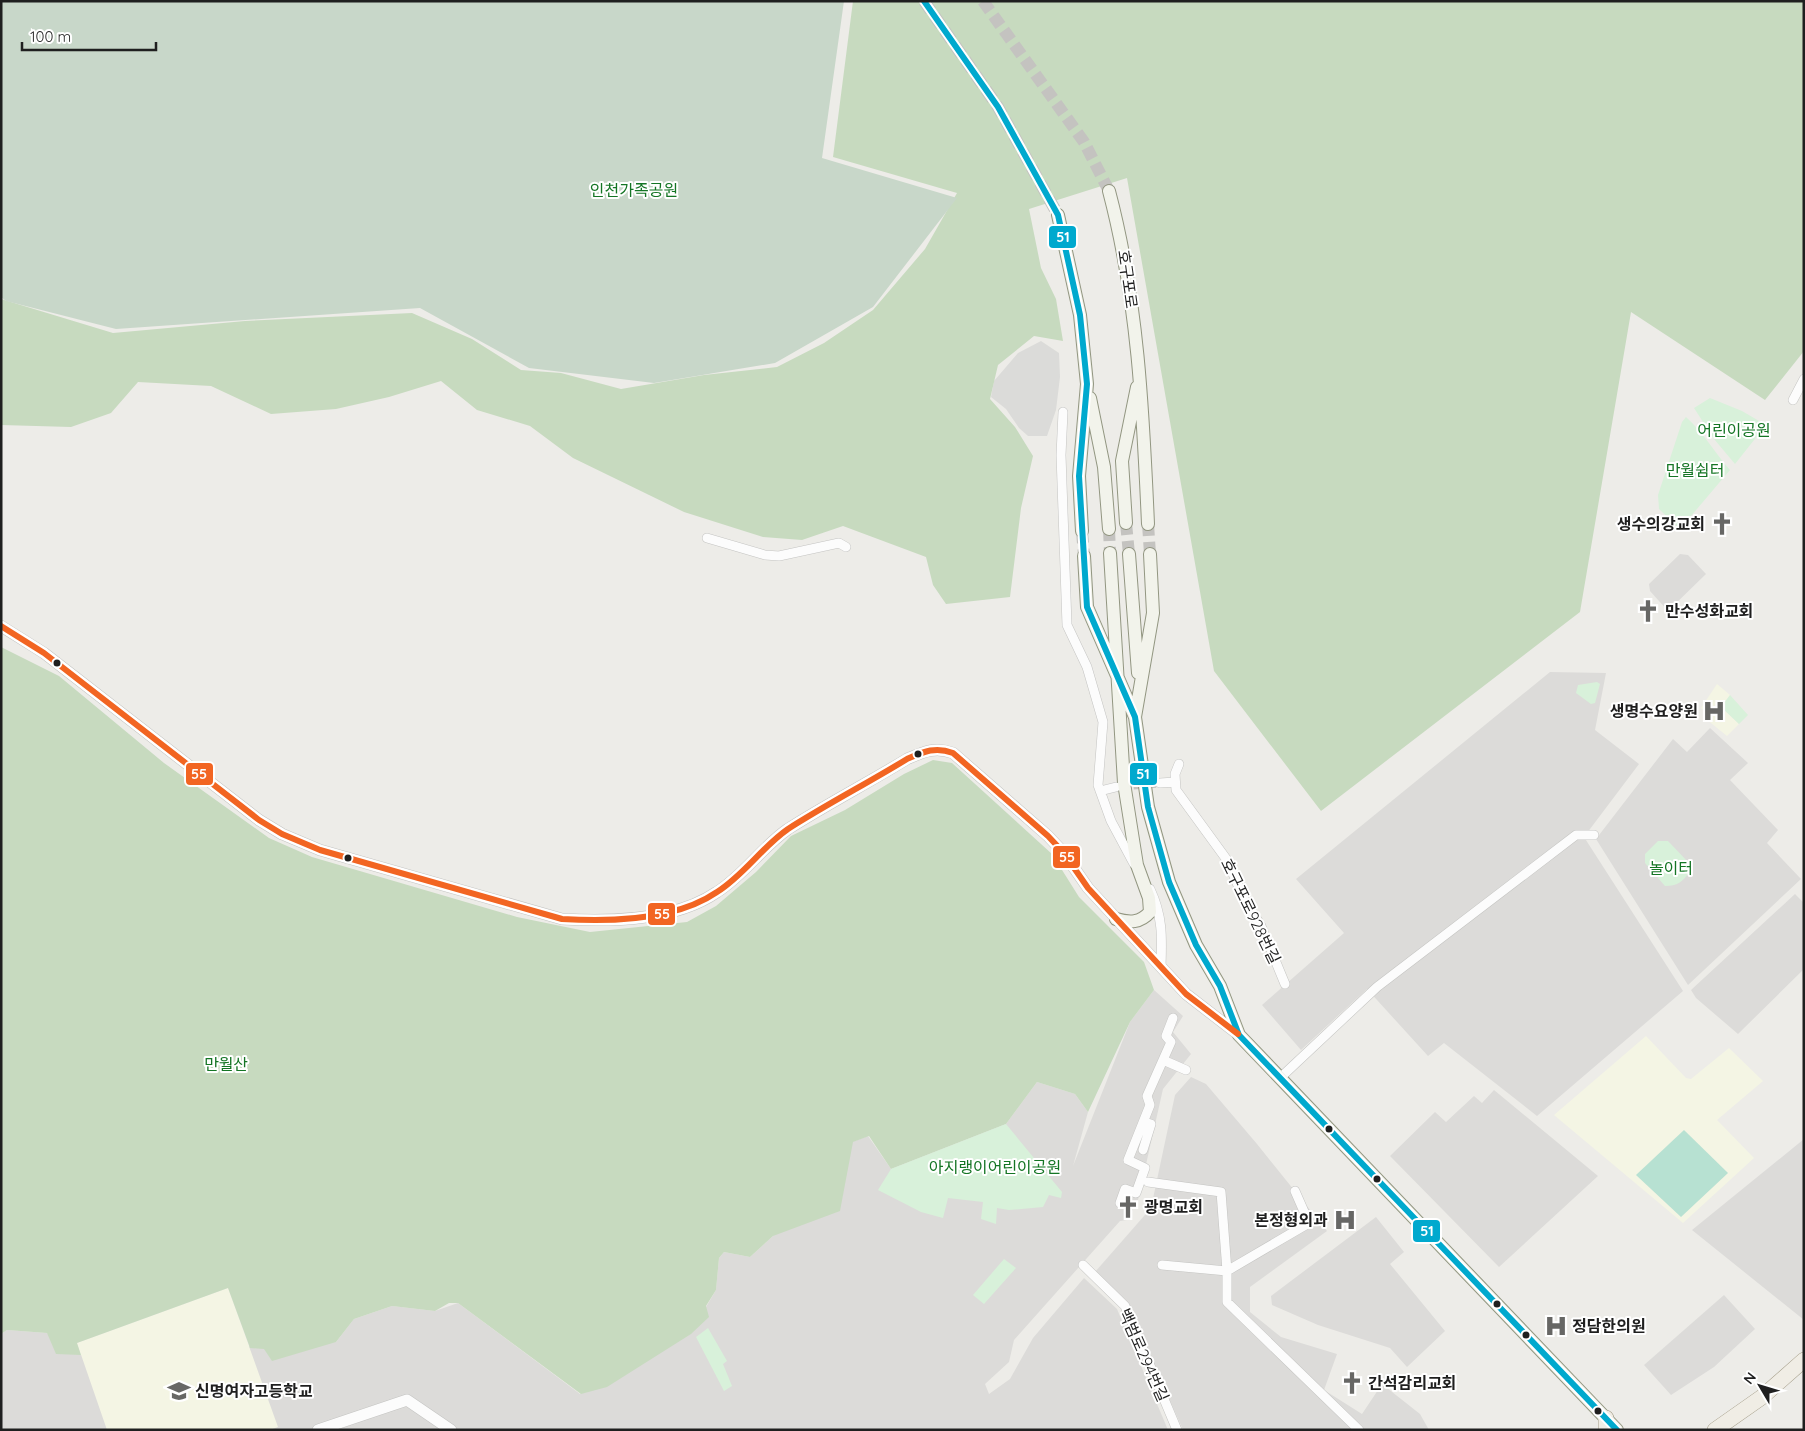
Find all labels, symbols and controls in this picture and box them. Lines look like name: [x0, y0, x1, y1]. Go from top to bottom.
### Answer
scale bar: [22, 20, 156, 52]
text: 100 m: [30, 27, 71, 46]
park label: 인천가족공원: [590, 180, 678, 200]
line badge: 51: [1048, 225, 1077, 249]
text: 51: [1056, 228, 1070, 246]
street label: 호구포로: [1114, 248, 1142, 310]
park label: 어린이공원: [1697, 420, 1771, 440]
park label: 만월쉼터: [1666, 460, 1724, 480]
church icon: 생수의강교회: [1709, 511, 1735, 537]
place label: 생수의강교회: [1617, 514, 1705, 534]
church icon: 만수성화교회: [1635, 598, 1661, 624]
place label: 만수성화교회: [1665, 601, 1753, 621]
unlabelled marker: [52, 658, 62, 668]
hospital icon: 생명수요양원: [1701, 698, 1727, 724]
place label: 생명수요양원: [1610, 701, 1698, 721]
unlabelled marker: [913, 749, 923, 759]
line badge: 55: [185, 762, 214, 786]
line badge: 51: [1129, 762, 1158, 786]
text: 55: [191, 765, 207, 783]
text: 51: [1136, 765, 1150, 783]
line badge: 55: [1052, 845, 1081, 869]
text: 55: [1059, 848, 1075, 866]
unlabelled marker: [343, 853, 353, 863]
street label: 호구포로928번길: [1217, 855, 1285, 967]
park label: 놀이터: [1649, 858, 1693, 878]
line badge: 55: [647, 902, 676, 926]
text: 55: [654, 905, 670, 923]
park label: 만월산: [204, 1054, 248, 1074]
unlabelled marker: [1324, 1124, 1334, 1134]
park label: 아지랭이어린이공원: [929, 1157, 1061, 1177]
unlabelled marker: [1372, 1174, 1382, 1184]
church icon: 광명교회: [1115, 1194, 1141, 1220]
place label: 광명교회: [1144, 1197, 1203, 1217]
hospital icon: 본정형외과: [1332, 1207, 1358, 1233]
place label: 본정형외과: [1254, 1210, 1328, 1230]
line badge: 51: [1412, 1219, 1441, 1243]
text: 51: [1420, 1222, 1434, 1240]
unlabelled marker: [1492, 1299, 1502, 1309]
street label: 백범로294번길: [1115, 1305, 1173, 1405]
hospital icon: 정담한의원: [1543, 1313, 1569, 1339]
place label: 정담한의원: [1572, 1316, 1646, 1336]
unlabelled marker: [1521, 1330, 1531, 1340]
north arrow: [1735, 1361, 1785, 1411]
text: N: [1739, 1368, 1760, 1388]
church icon: 간석감리교회: [1339, 1370, 1365, 1396]
place label: 간석감리교회: [1368, 1373, 1456, 1393]
school or university icon: 신명여자고등학교: [166, 1378, 192, 1404]
place label: 신명여자고등학교: [195, 1381, 313, 1401]
unlabelled marker: [1593, 1406, 1603, 1416]

